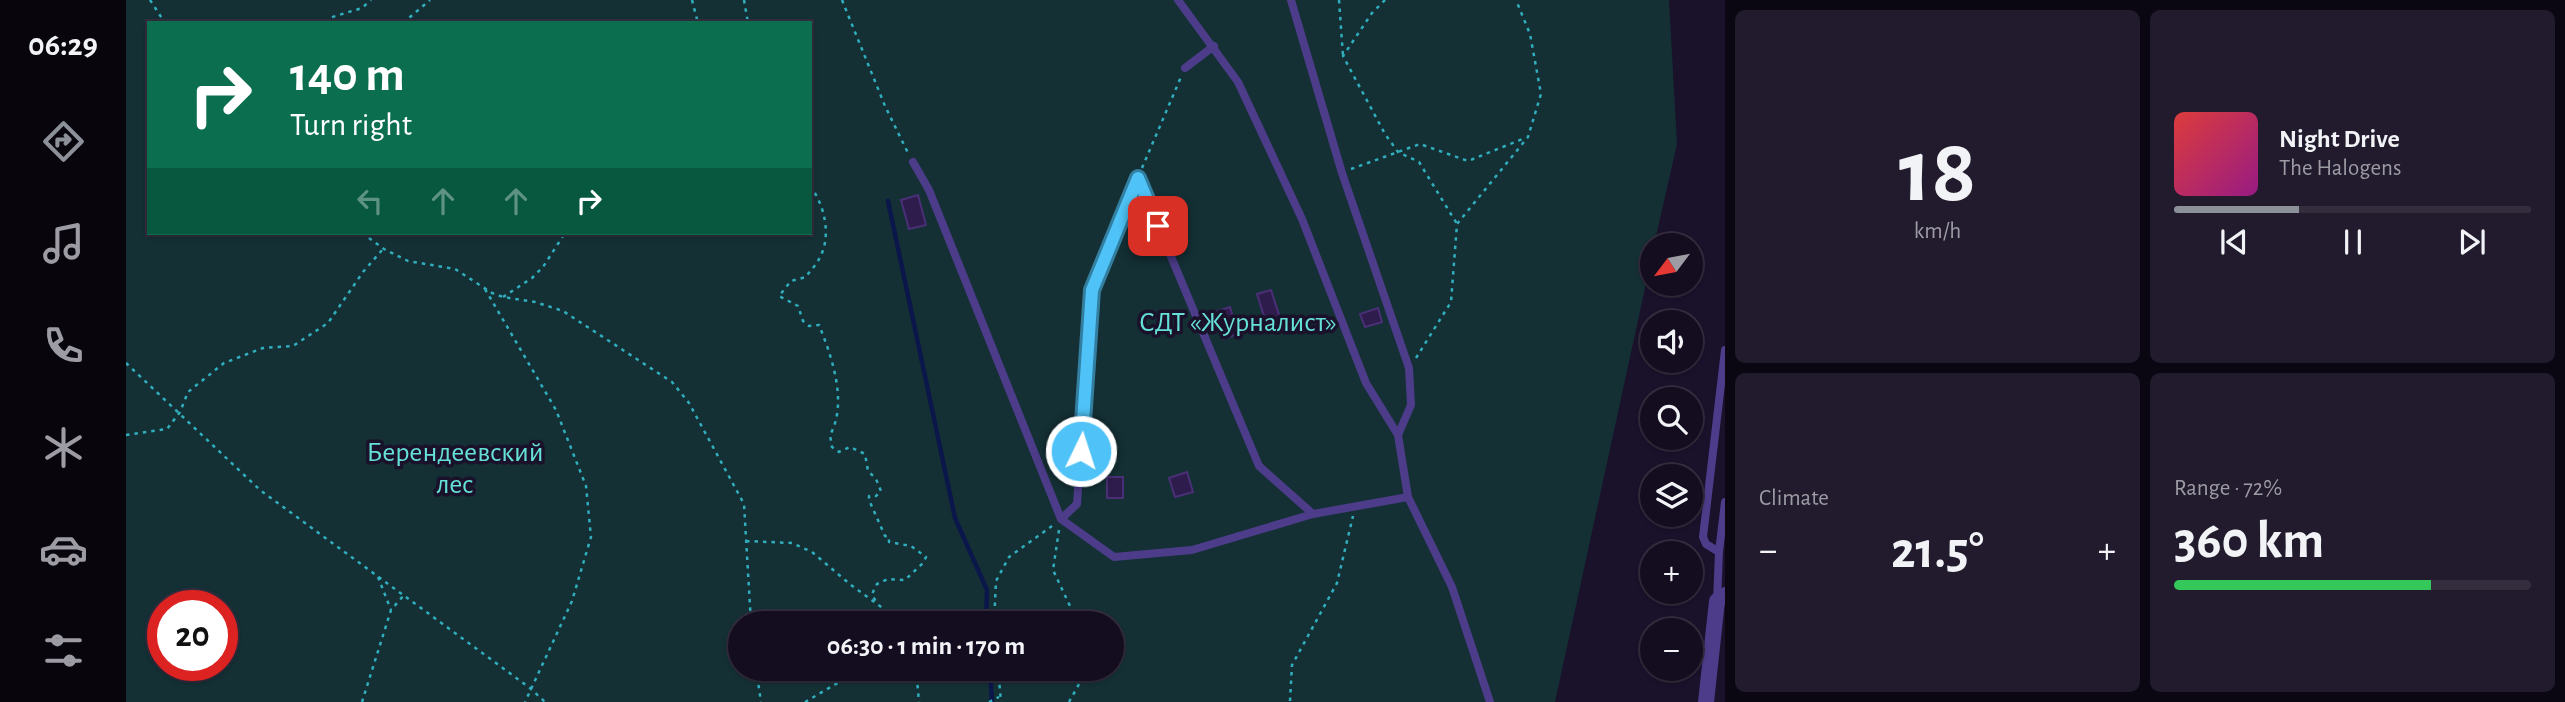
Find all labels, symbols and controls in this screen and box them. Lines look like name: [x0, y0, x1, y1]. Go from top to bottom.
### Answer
text: 06:29: [28, 29, 98, 61]
icon: right: [175, 49, 266, 140]
text: 140 m: [290, 51, 405, 100]
text: Turn right: [290, 109, 412, 141]
icon: directions: [39, 117, 88, 166]
text: Night Drive: [2279, 126, 2400, 152]
text: 18: [1899, 127, 1976, 218]
text: The Halogens: [2279, 157, 2401, 180]
icon: left: [351, 182, 389, 220]
icon: ahead: [424, 182, 462, 220]
icon: ahead: [497, 182, 535, 220]
icon: right: [570, 182, 608, 220]
pin: [1128, 196, 1188, 256]
icon: arrive: [1139, 207, 1177, 245]
icon: music: [39, 219, 88, 268]
text: km/h: [1914, 220, 1961, 243]
icon: previous: [2215, 223, 2253, 261]
icon: pause: [2334, 223, 2372, 261]
icon: next: [2453, 223, 2491, 261]
north arrow: [1640, 233, 1703, 296]
map controls: [1640, 233, 1703, 681]
park label: СДТ «Журналист»: [1139, 309, 1337, 337]
button: sound: [1640, 310, 1703, 373]
icon: phone: [39, 321, 88, 370]
button: search: [1640, 387, 1703, 450]
position arrow: [1044, 414, 1118, 488]
icon: climate: [39, 423, 88, 472]
park label: Берендеевский лес: [366, 439, 544, 499]
button: layers: [1640, 464, 1703, 527]
text: Range · 72%: [2174, 477, 2282, 500]
text: Climate: [1759, 487, 1829, 510]
text: 360 km: [2174, 515, 2324, 567]
icon: car: [39, 525, 88, 574]
text: 21.5°: [1891, 525, 1984, 577]
text: −: [1759, 532, 1777, 570]
text: +: [2098, 532, 2116, 570]
button: +: [1640, 541, 1703, 604]
speed limit sign: 20: [147, 590, 238, 681]
button: −: [1640, 618, 1703, 681]
icon: filters: [39, 626, 88, 675]
text: 06:30 · 1 min · 170 m: [827, 633, 1025, 659]

